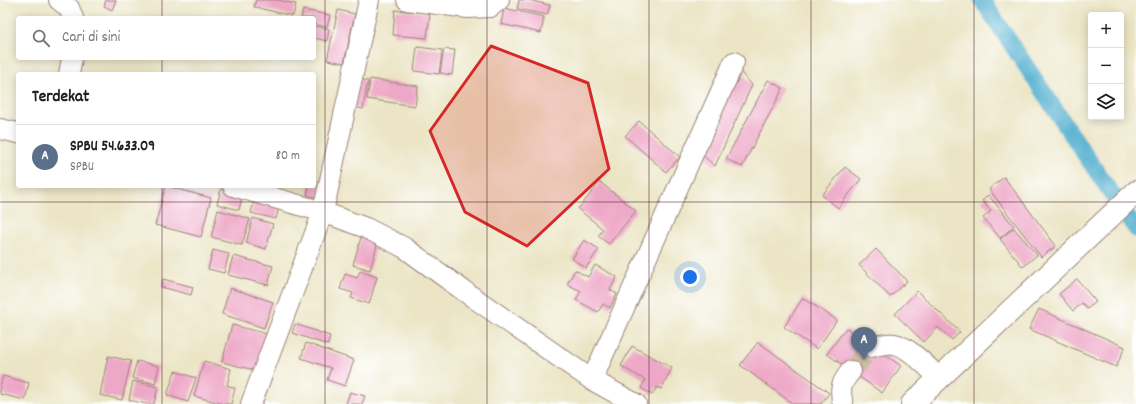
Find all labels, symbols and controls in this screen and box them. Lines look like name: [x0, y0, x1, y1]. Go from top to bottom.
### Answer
map controls: [1088, 12, 1124, 120]
button: +: [1088, 12, 1124, 48]
search box: [16, 16, 316, 60]
icon: search: [30, 27, 52, 49]
text: Cari di sini: [62, 27, 120, 49]
button: −: [1088, 48, 1124, 84]
button: layers: [1088, 84, 1124, 120]
text: Terdekat: [32, 86, 89, 110]
text: SPBU 54.633.09: [70, 136, 155, 158]
text: A: [41, 147, 49, 166]
text: 80 m: [276, 147, 300, 166]
text: SPBU: [70, 158, 94, 177]
your location: [680, 267, 700, 287]
pin: A: [851, 327, 877, 360]

